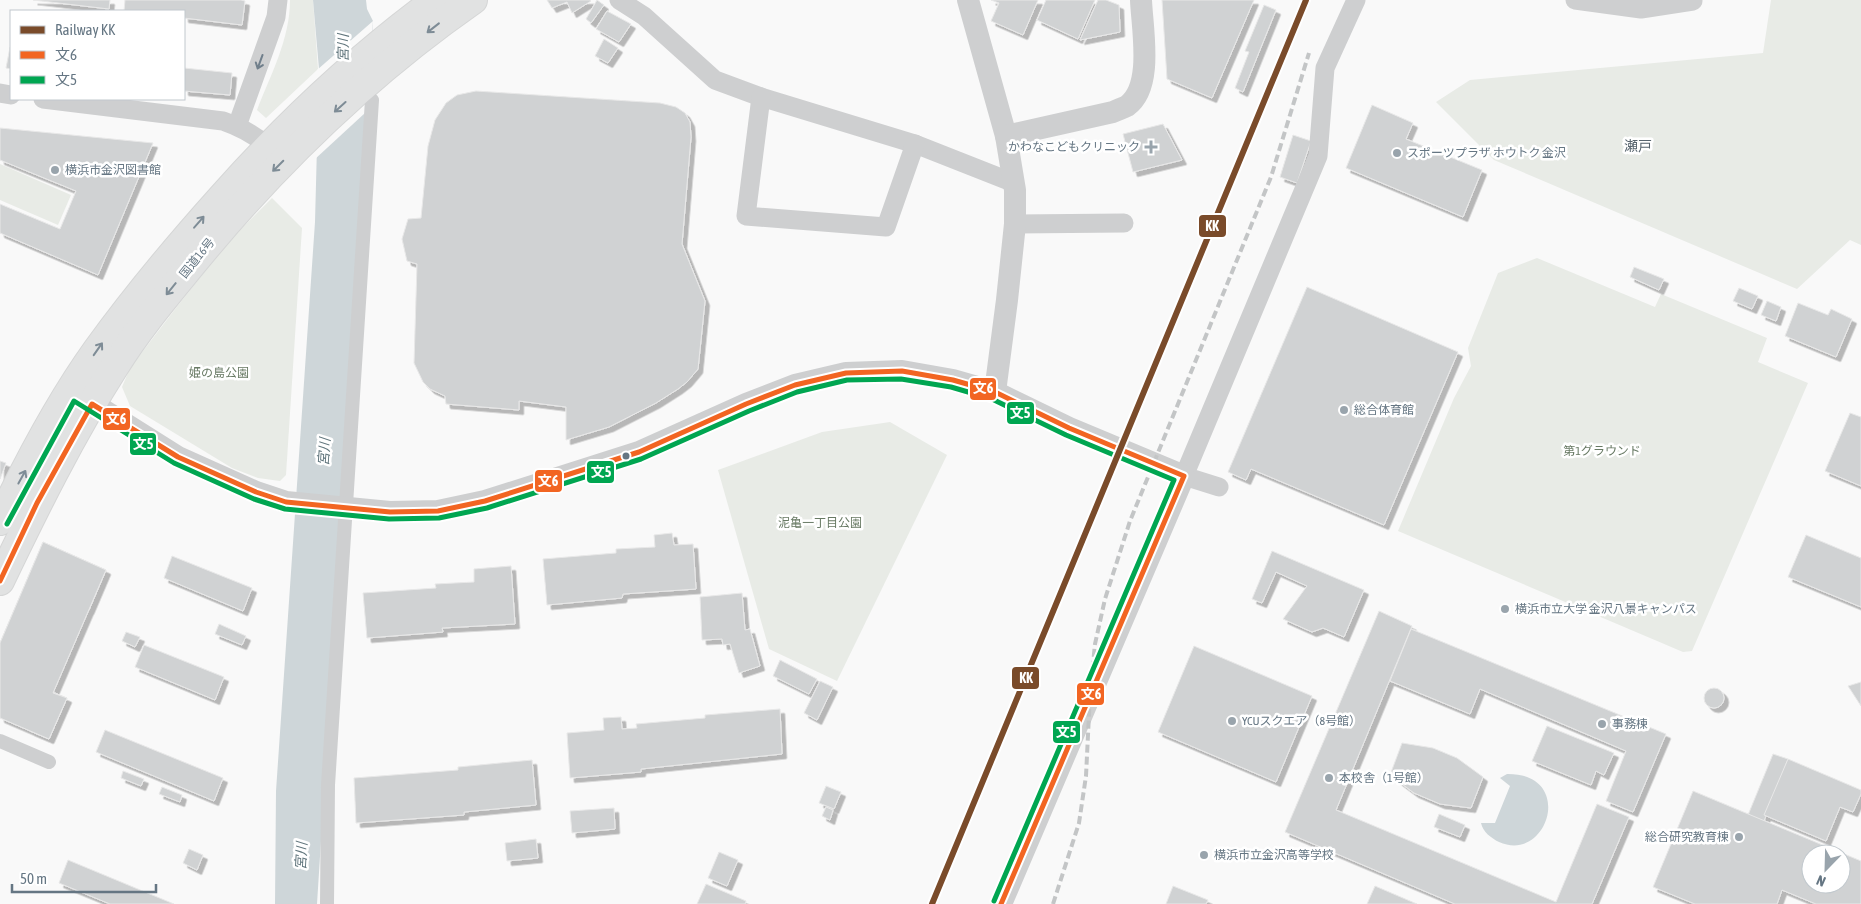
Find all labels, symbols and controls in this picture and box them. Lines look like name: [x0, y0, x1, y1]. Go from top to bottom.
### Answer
legend: [10, 10, 185, 100]
text: Railway KK: [55, 21, 116, 38]
one-way arrow: [427, 23, 440, 34]
water label: 宮川: [335, 32, 351, 62]
text: 文6: [55, 46, 77, 63]
one-way arrow: [255, 54, 264, 70]
text: 文5: [55, 71, 77, 88]
one-way arrow: [333, 101, 346, 113]
district label: 瀬戸: [1624, 138, 1652, 154]
place label: かわなこどもクリニック: [1008, 140, 1140, 154]
marker: かわなこどもクリニック: [1144, 140, 1158, 154]
place label: スポーツプラザ ホウトク 金沢: [1407, 146, 1566, 160]
marker: スポーツプラザ ホウトク 金沢: [1391, 147, 1403, 159]
one-way arrow: [272, 160, 284, 172]
place label: 横浜市金沢図書館: [65, 163, 161, 177]
marker: 横浜市金沢図書館: [49, 164, 61, 176]
line badge: KK: [1198, 214, 1227, 238]
one-way arrow: [193, 216, 205, 229]
text: KK: [1205, 218, 1219, 234]
street label: 国道16号: [177, 235, 217, 281]
one-way arrow: [166, 282, 177, 295]
one-way arrow: [93, 343, 103, 357]
park label: 姫の島公園: [189, 366, 249, 380]
line badge: 文6: [969, 377, 997, 401]
text: 文6: [973, 380, 994, 396]
line badge: 文5: [1006, 401, 1035, 425]
place label: 総合体育館: [1354, 403, 1414, 417]
marker: 総合体育館: [1338, 404, 1350, 416]
text: 文5: [1010, 405, 1031, 421]
line badge: 文6: [102, 407, 131, 431]
text: 文6: [106, 411, 127, 427]
line badge: 文5: [129, 432, 157, 456]
water label: 宮川: [315, 435, 333, 467]
text: 文5: [133, 436, 154, 452]
park label: 第1グラウンド: [1563, 444, 1641, 458]
unlabelled marker: [621, 451, 631, 461]
line badge: 文5: [586, 460, 615, 484]
text: 文5: [591, 464, 612, 480]
line badge: 文6: [534, 469, 563, 493]
one-way arrow: [17, 470, 27, 485]
text: 文6: [538, 473, 559, 489]
park label: 泥亀一丁目公園: [778, 516, 862, 530]
place label: 横浜市立大学 金沢八景キャンパス: [1515, 602, 1697, 616]
marker: 横浜市立大学 金沢八景キャンパス: [1499, 603, 1511, 615]
line badge: KK: [1011, 666, 1040, 690]
text: KK: [1019, 670, 1033, 686]
line badge: 文6: [1076, 682, 1105, 706]
text: 文6: [1081, 686, 1102, 702]
place label: YCUスクエア（8号館）: [1242, 714, 1361, 728]
marker: YCUスクエア（8号館）: [1226, 715, 1238, 727]
place label: 事務棟: [1612, 717, 1648, 731]
marker: 事務棟: [1596, 718, 1608, 730]
line badge: 文5: [1052, 720, 1081, 744]
text: 文5: [1056, 724, 1077, 740]
place label: 本校舎（1号館）: [1339, 771, 1429, 785]
marker: 本校舎（1号館）: [1323, 772, 1335, 784]
place label: 総合研究教育棟: [1645, 830, 1729, 844]
marker: 総合研究教育棟: [1733, 831, 1745, 843]
water label: 宮川: [292, 840, 310, 870]
north arrow: [1801, 844, 1851, 894]
place label: 横浜市立金沢高等学校: [1214, 848, 1334, 862]
marker: 横浜市立金沢高等学校: [1198, 849, 1210, 861]
scale bar: [12, 862, 156, 894]
text: 50 m: [20, 870, 47, 887]
text: N: [1814, 872, 1828, 890]

